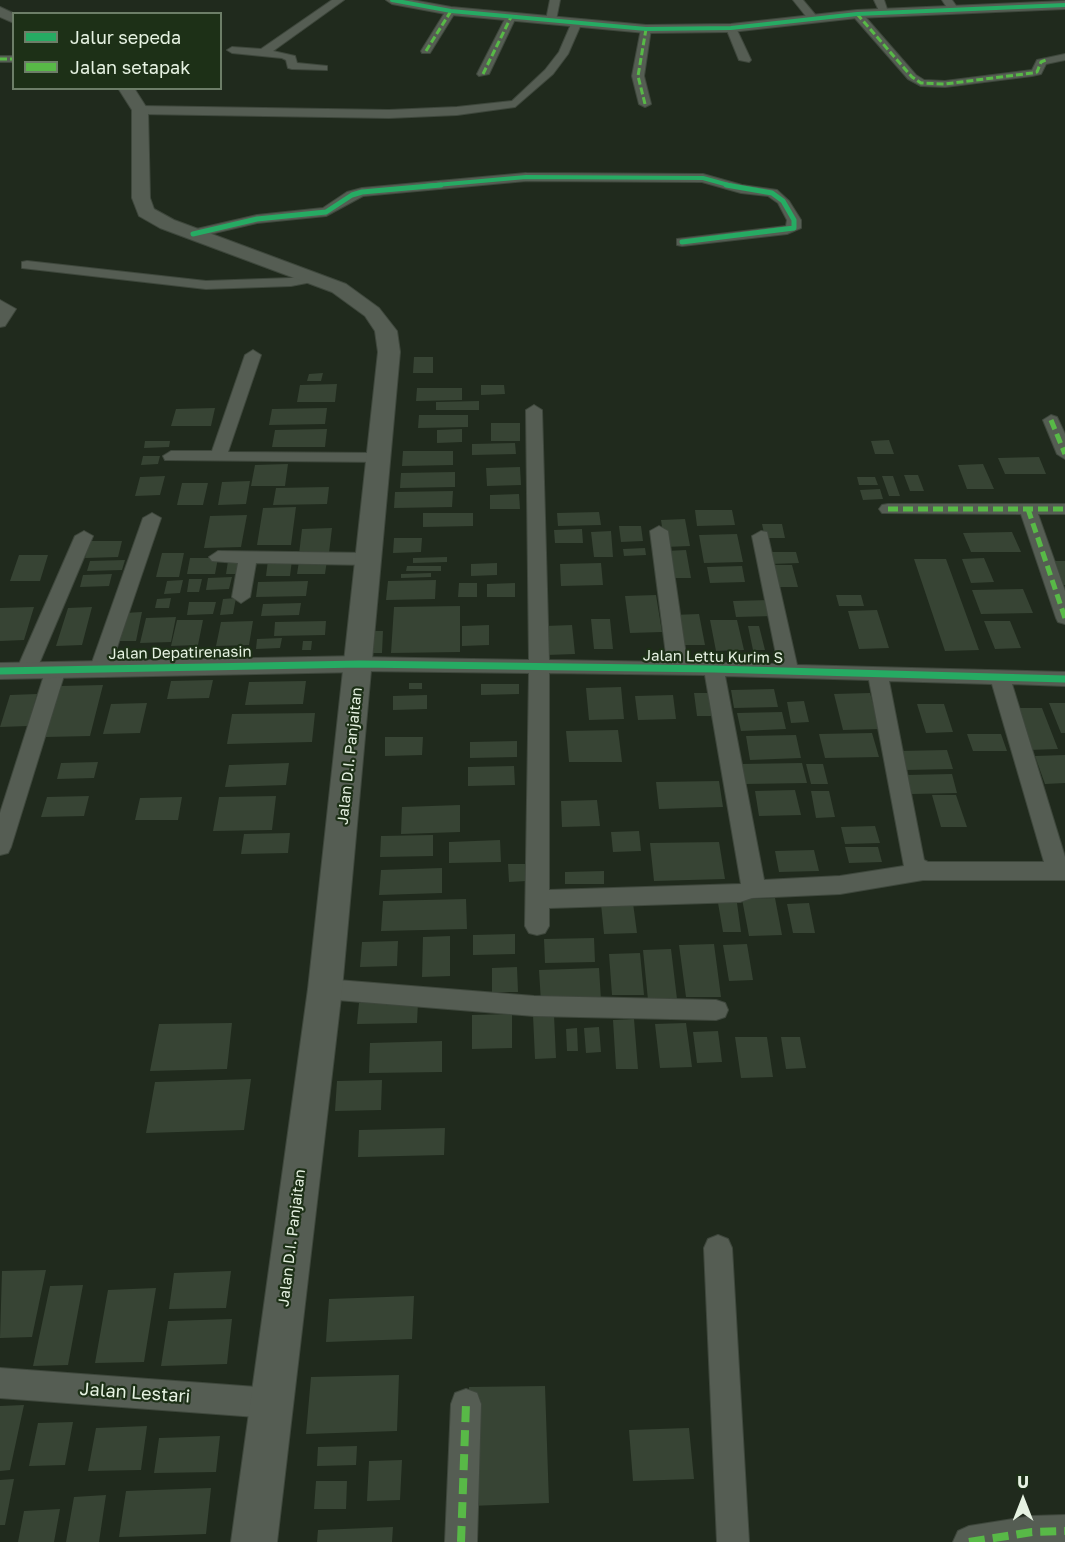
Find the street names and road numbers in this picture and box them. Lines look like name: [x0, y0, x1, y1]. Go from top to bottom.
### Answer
street label: Jalan Depatirenasin: [108, 643, 252, 663]
street label: Jalan Lettu Kurim S: [643, 647, 783, 667]
street label: Jalan D.I. Panjaitan: [334, 686, 366, 826]
street label: Jalan D.I. Panjaitan: [275, 1168, 309, 1308]
street label: Jalan Lestari: [79, 1378, 191, 1408]

